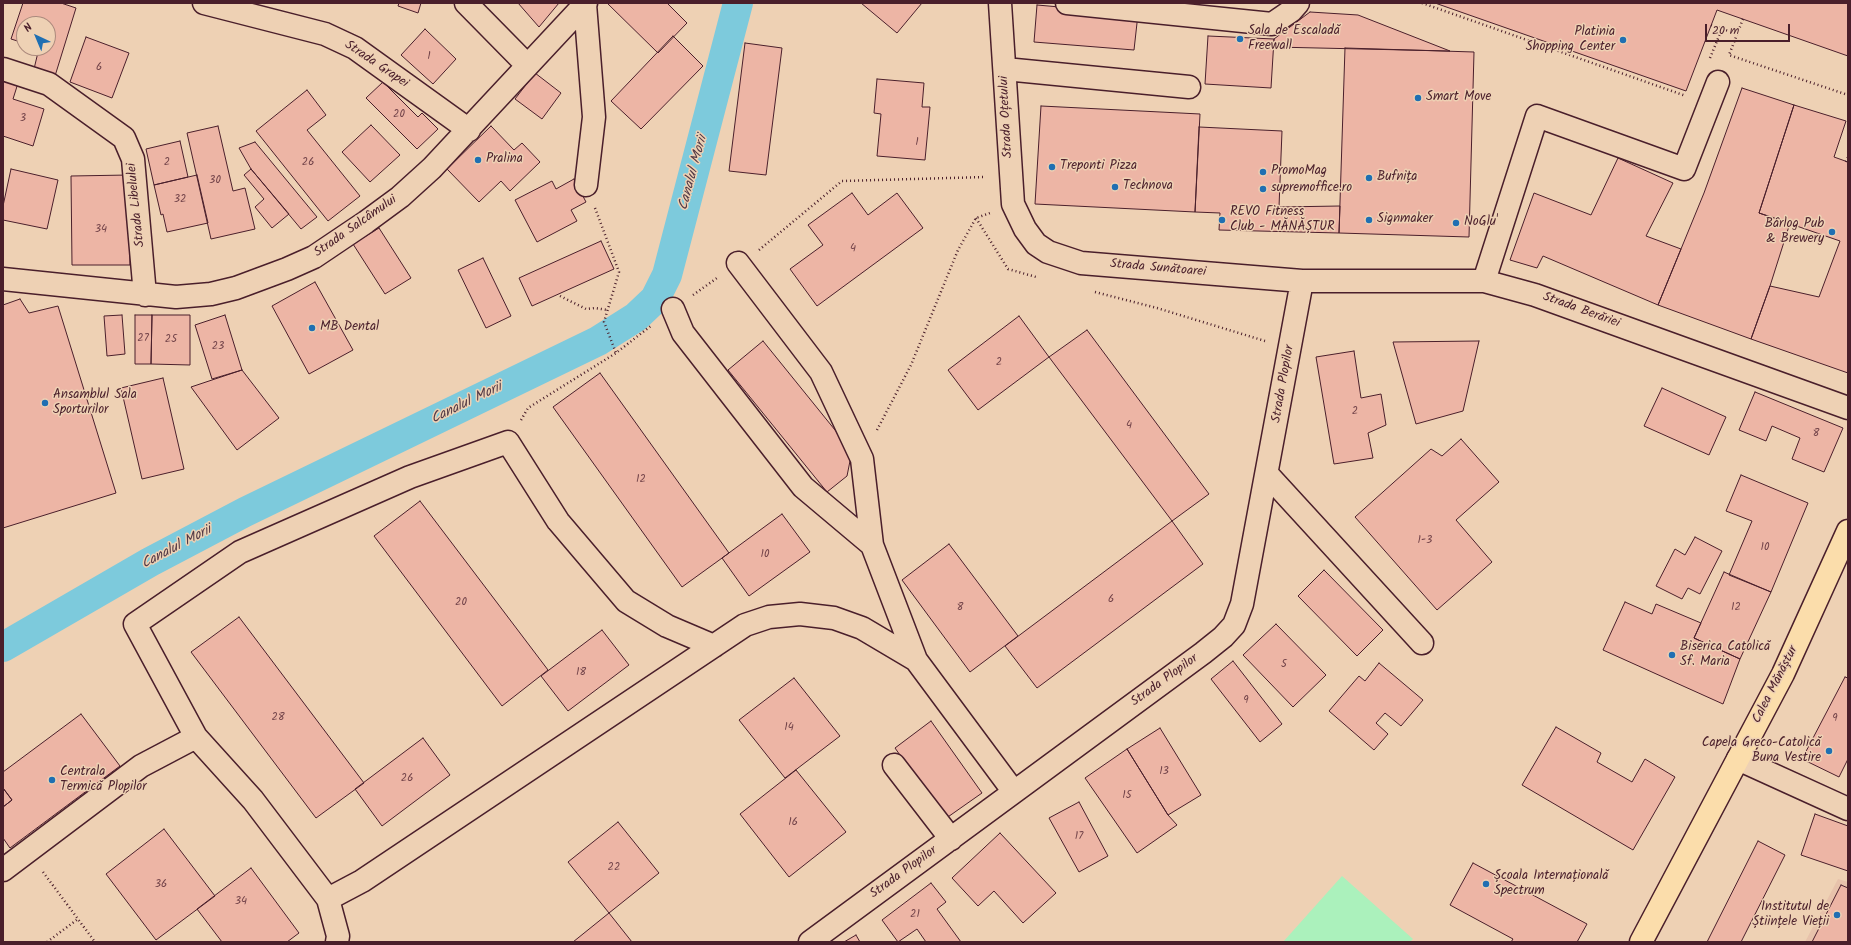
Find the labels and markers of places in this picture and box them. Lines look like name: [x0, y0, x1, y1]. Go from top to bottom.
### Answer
place label: Sala de Escaladă Freewall: [1248, 24, 1340, 55]
place label: Platinia Shopping Center: [1526, 25, 1615, 56]
marker: Sala de Escaladă Freewall: [1235, 34, 1245, 44]
marker: Platinia Shopping Center: [1618, 35, 1628, 45]
place label: Smart Move: [1426, 90, 1491, 106]
marker: Smart Move: [1413, 93, 1423, 103]
place label: Pralina: [486, 152, 523, 168]
marker: Pralina: [473, 155, 483, 165]
place label: Treponti Pizza: [1060, 159, 1137, 175]
marker: Treponti Pizza: [1047, 162, 1057, 172]
place label: PromoMag: [1271, 164, 1327, 180]
marker: PromoMag: [1258, 167, 1268, 177]
place label: Bufnița: [1377, 170, 1417, 186]
marker: Bufnița: [1364, 173, 1374, 183]
place label: Technova: [1123, 179, 1173, 195]
place label: supremoffice.ro: [1271, 181, 1352, 197]
marker: Technova: [1110, 182, 1120, 192]
marker: supremoffice.ro: [1258, 184, 1268, 194]
place label: REVO Fitness Club - MĂNĂȘTUR: [1230, 205, 1335, 236]
place label: Signmaker: [1377, 212, 1433, 228]
marker: REVO Fitness Club - MĂNĂȘTUR: [1217, 215, 1227, 225]
marker: Signmaker: [1364, 215, 1374, 225]
place label: NoGlu': [1464, 215, 1498, 231]
place label: Bârlog Pub & Brewery: [1765, 217, 1824, 248]
marker: NoGlu': [1451, 218, 1461, 228]
marker: Bârlog Pub & Brewery: [1827, 227, 1837, 237]
place label: MB Dental: [320, 320, 379, 336]
marker: MB Dental: [307, 323, 317, 333]
place label: Ansamblul Sala Sporturilor: [53, 388, 137, 419]
marker: Ansamblul Sala Sporturilor: [40, 398, 50, 408]
place label: Biserica Catolică Sf. Maria: [1680, 640, 1770, 671]
marker: Biserica Catolică Sf. Maria: [1667, 650, 1677, 660]
place label: Capela Greco-Catolică Buna Vestire: [1702, 736, 1821, 767]
marker: Capela Greco-Catolică Buna Vestire: [1824, 746, 1834, 756]
place label: Centrala Termică Plopilor: [60, 765, 147, 796]
marker: Centrala Termică Plopilor: [47, 775, 57, 785]
place label: Școala Internațională Spectrum: [1494, 869, 1609, 900]
marker: Școala Internațională Spectrum: [1481, 879, 1491, 889]
place label: Institutul de Științele Vieții: [1752, 900, 1829, 931]
marker: Institutul de Științele Vieții: [1832, 910, 1842, 920]

